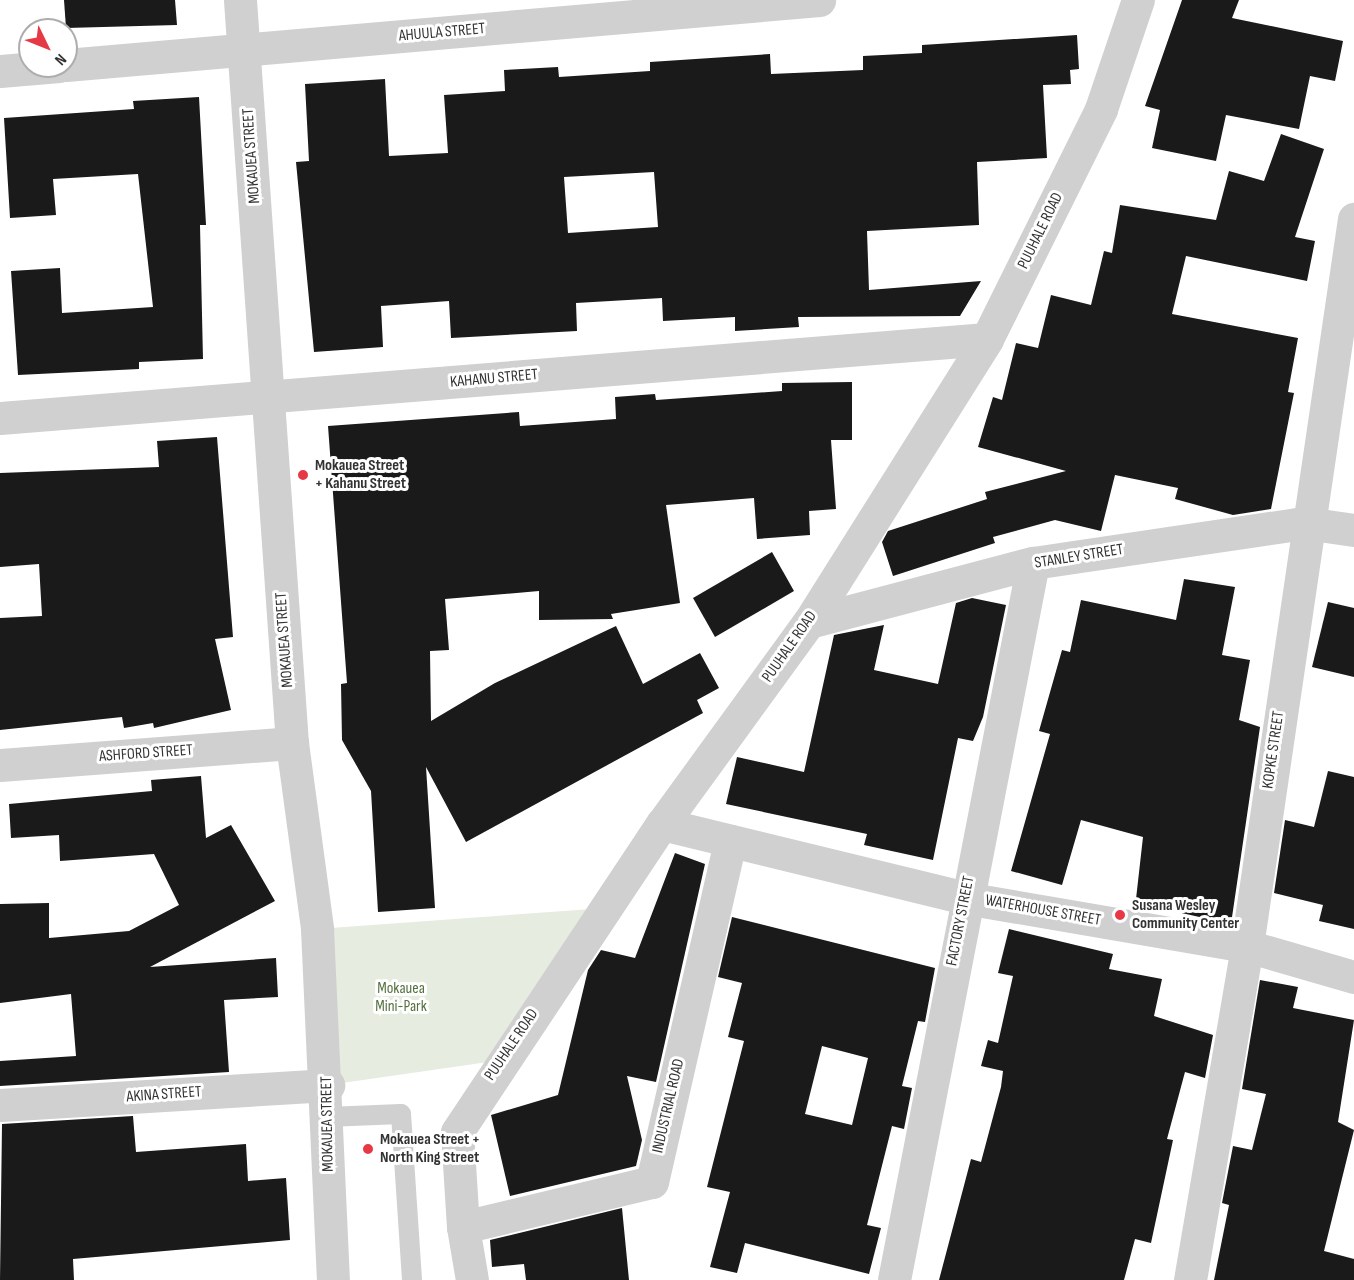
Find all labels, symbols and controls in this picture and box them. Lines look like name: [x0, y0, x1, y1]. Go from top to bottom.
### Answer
north arrow: [18, 18, 78, 78]
street label: AHUULA STREET: [398, 20, 486, 46]
text: N: [50, 50, 70, 69]
street label: MOKAUEA STREET: [239, 108, 265, 204]
street label: PUUHALE ROAD: [1014, 190, 1068, 272]
street label: KAHANU STREET: [449, 366, 539, 392]
place label: Mokauea Street + Kahanu Street: [315, 456, 406, 494]
marker: Mokauea Street + Kahanu Street: [296, 468, 310, 482]
street label: STANLEY STREET: [1033, 541, 1125, 573]
street label: MOKAUEA STREET: [272, 592, 298, 688]
street label: PUUHALE ROAD: [758, 608, 822, 686]
street label: KOPKE STREET: [1259, 710, 1289, 790]
street label: ASHFORD STREET: [98, 741, 194, 767]
street label: FACTORY STREET: [943, 874, 979, 968]
street label: WATERHOUSE STREET: [984, 891, 1102, 931]
place label: Susana Wesley Community Center: [1132, 896, 1239, 934]
marker: Susana Wesley Community Center: [1113, 908, 1127, 922]
park label: Mokauea Mini-Park: [375, 979, 427, 1017]
street label: PUUHALE ROAD: [481, 1005, 543, 1085]
street label: INDUSTRIAL ROAD: [649, 1057, 689, 1155]
street label: MOKAUEA STREET: [318, 1076, 338, 1172]
street label: AKINA STREET: [126, 1083, 202, 1107]
place label: Mokauea Street + North King Street: [380, 1130, 480, 1168]
marker: Mokauea Street + North King Street: [361, 1142, 375, 1156]

